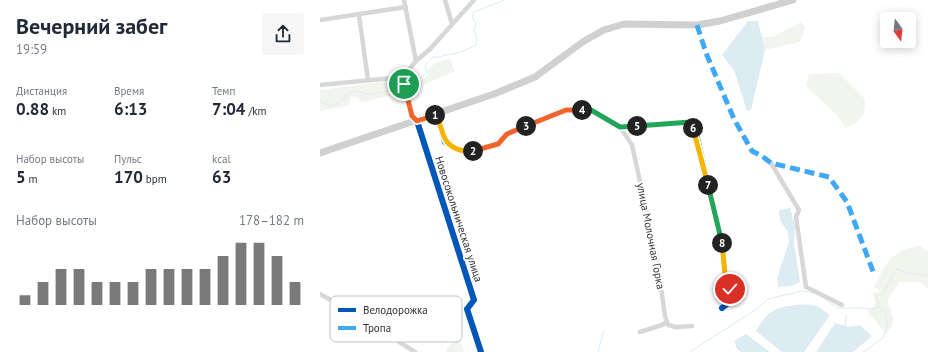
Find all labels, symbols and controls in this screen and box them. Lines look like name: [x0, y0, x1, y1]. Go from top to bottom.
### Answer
text: Вечерний забег: [16, 12, 167, 40]
north arrow: [880, 12, 916, 48]
map controls: [880, 12, 916, 48]
button: share: [262, 13, 304, 55]
text: 19:59: [16, 41, 47, 58]
pin: [387, 67, 421, 101]
icon: arrive: [393, 73, 415, 95]
text: Дистанция: [16, 84, 67, 98]
text: Время: [114, 84, 144, 98]
text: Темп: [212, 84, 235, 98]
text: 0.88: [16, 98, 49, 120]
text: 6:13: [114, 98, 148, 120]
text: 7:04: [212, 98, 246, 120]
pin: 4: [572, 100, 592, 120]
text: 4: [579, 103, 585, 117]
text: km: [49, 104, 66, 118]
text: /km: [246, 104, 267, 118]
pin: 1: [425, 105, 445, 125]
text: 1: [432, 108, 438, 122]
pin: 3: [516, 116, 536, 136]
pin: 5: [627, 116, 647, 136]
pin: 6: [683, 118, 703, 138]
text: 3: [523, 119, 529, 133]
text: 5: [634, 119, 640, 133]
text: 6: [690, 121, 696, 135]
pin: 2: [463, 141, 483, 161]
text: 2: [470, 144, 476, 158]
text: Набор высоты: [16, 152, 84, 166]
text: Пульс: [114, 152, 142, 166]
text: kcal: [212, 152, 231, 166]
street label: Новосокольническая улица: [432, 154, 486, 284]
text: 5: [16, 166, 26, 188]
text: 170: [114, 166, 143, 188]
text: 63: [212, 166, 231, 188]
text: m: [26, 172, 38, 186]
text: bpm: [143, 172, 167, 186]
pin: 7: [698, 175, 718, 195]
text: 7: [705, 178, 711, 192]
street label: улица Молочная Горка: [634, 182, 668, 290]
text: Набор высоты: [16, 212, 97, 229]
text: 178–182 m: [239, 212, 304, 229]
pin: 8: [712, 233, 732, 253]
text: 8: [719, 236, 725, 250]
pin: [713, 272, 747, 306]
icon: check: [719, 278, 741, 300]
legend: [330, 296, 462, 342]
text: Велодорожка: [363, 303, 428, 317]
text: Тропа: [363, 321, 391, 335]

